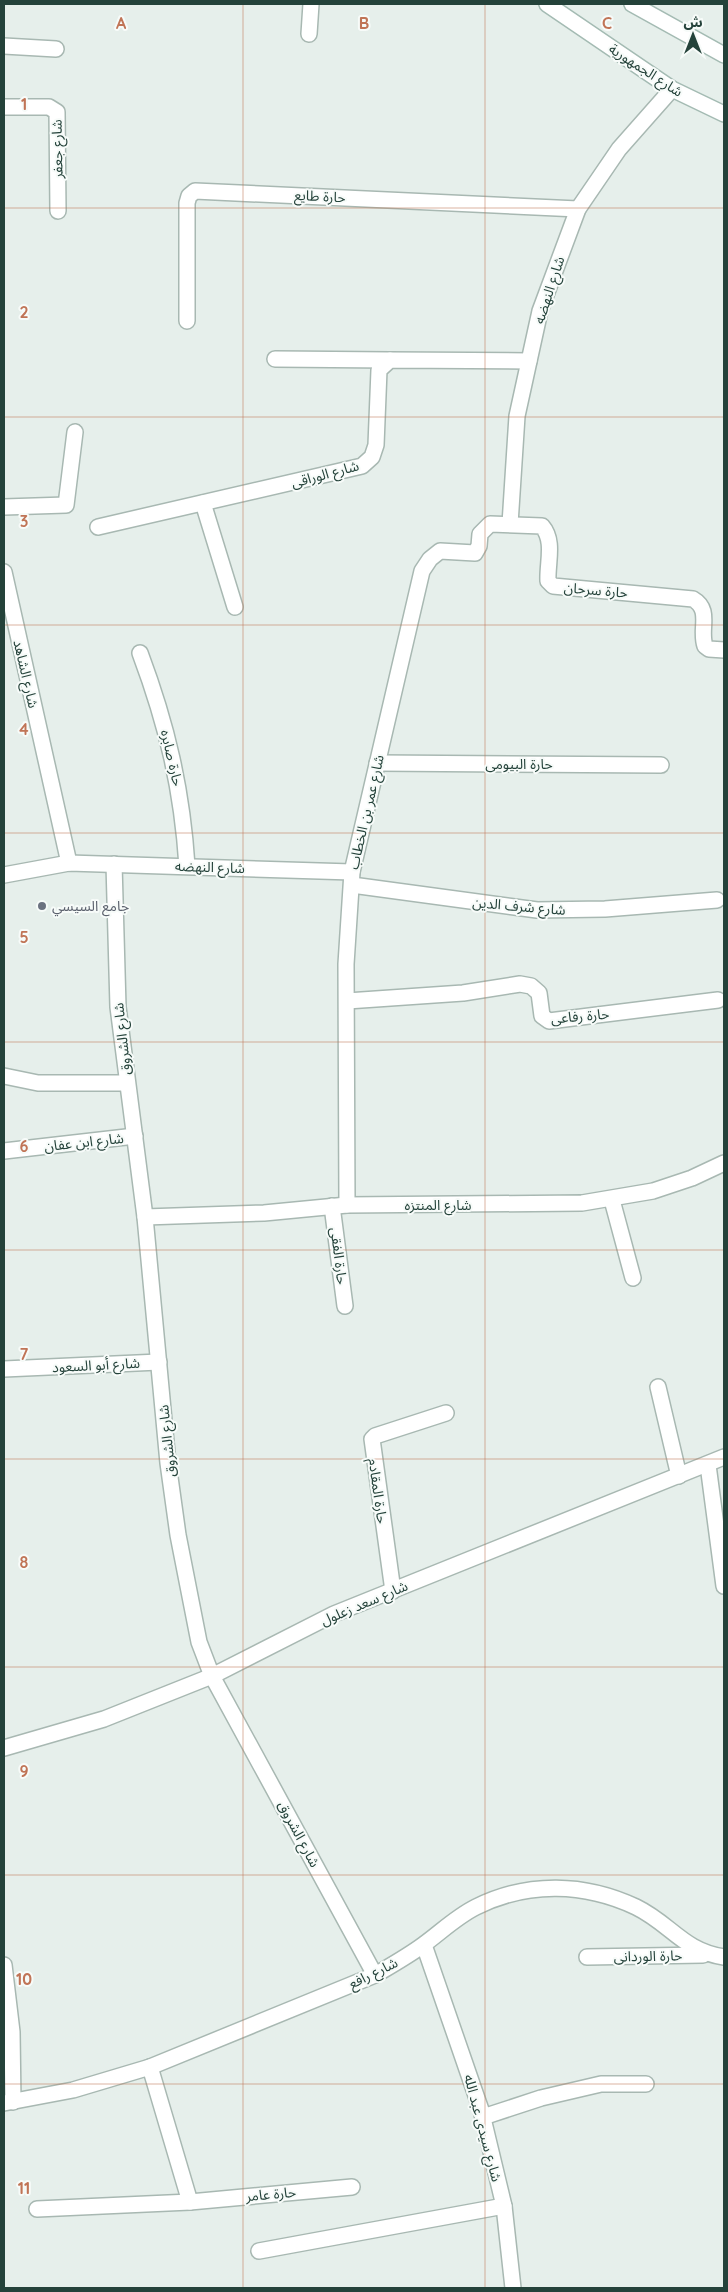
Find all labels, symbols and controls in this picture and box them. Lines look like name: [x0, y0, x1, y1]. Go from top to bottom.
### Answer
north arrow: [668, 10, 718, 60]
text: A: [116, 13, 127, 33]
text: B: [359, 13, 369, 33]
text: C: [602, 13, 612, 33]
text: ش: [683, 13, 703, 31]
street label: شارع الجمهورية: [605, 39, 686, 102]
text: 1: [21, 94, 27, 114]
street label: شارع جعفر: [47, 119, 69, 180]
street label: حارة طايع: [294, 186, 346, 208]
street label: شارع النهضه: [530, 254, 570, 327]
text: 2: [19, 302, 29, 322]
street label: شارع الوراقى: [289, 456, 361, 494]
text: 3: [20, 511, 28, 531]
street label: حارة سرحان: [563, 578, 629, 602]
street label: شارع الشاهد: [7, 638, 43, 710]
text: 4: [19, 719, 29, 739]
street label: حارة صابره: [157, 728, 187, 788]
street label: شارع عمر بن الخطاب: [344, 753, 390, 872]
street label: حارة البيومى: [485, 755, 553, 773]
street label: شارع النهضه: [175, 857, 245, 879]
street label: شارع شرف الدين: [471, 893, 566, 921]
place label: جامع السيسي: [52, 897, 129, 917]
marker: جامع السيسي: [36, 900, 48, 912]
text: 5: [19, 927, 29, 947]
street label: شارع الشروق: [109, 1002, 137, 1076]
street label: حارة رفاعى: [550, 1004, 610, 1028]
street label: شارع ابن عفان: [43, 1129, 125, 1157]
text: 6: [20, 1136, 29, 1156]
street label: شارع المنتزه: [405, 1196, 471, 1216]
street label: حارة الفقى: [327, 1226, 351, 1286]
text: 7: [20, 1344, 29, 1364]
street label: شارع أبو السعود: [52, 1354, 141, 1378]
street label: شارع الشروق: [154, 1404, 182, 1478]
street label: حارة المقادم: [363, 1457, 391, 1525]
text: 8: [20, 1552, 29, 1572]
street label: شارع سعد زعلول: [318, 1577, 411, 1631]
text: 9: [19, 1761, 29, 1781]
street label: شارع الشروق: [272, 1798, 324, 1871]
street label: حارة الوردانى: [613, 1946, 683, 1966]
street label: شارع رافع: [345, 1953, 402, 1994]
text: 10: [16, 1969, 32, 1989]
street label: شارع سيدى عبد الله: [458, 2072, 506, 2184]
text: 11: [18, 2178, 30, 2198]
street label: حارة عامر: [244, 2183, 297, 2205]

